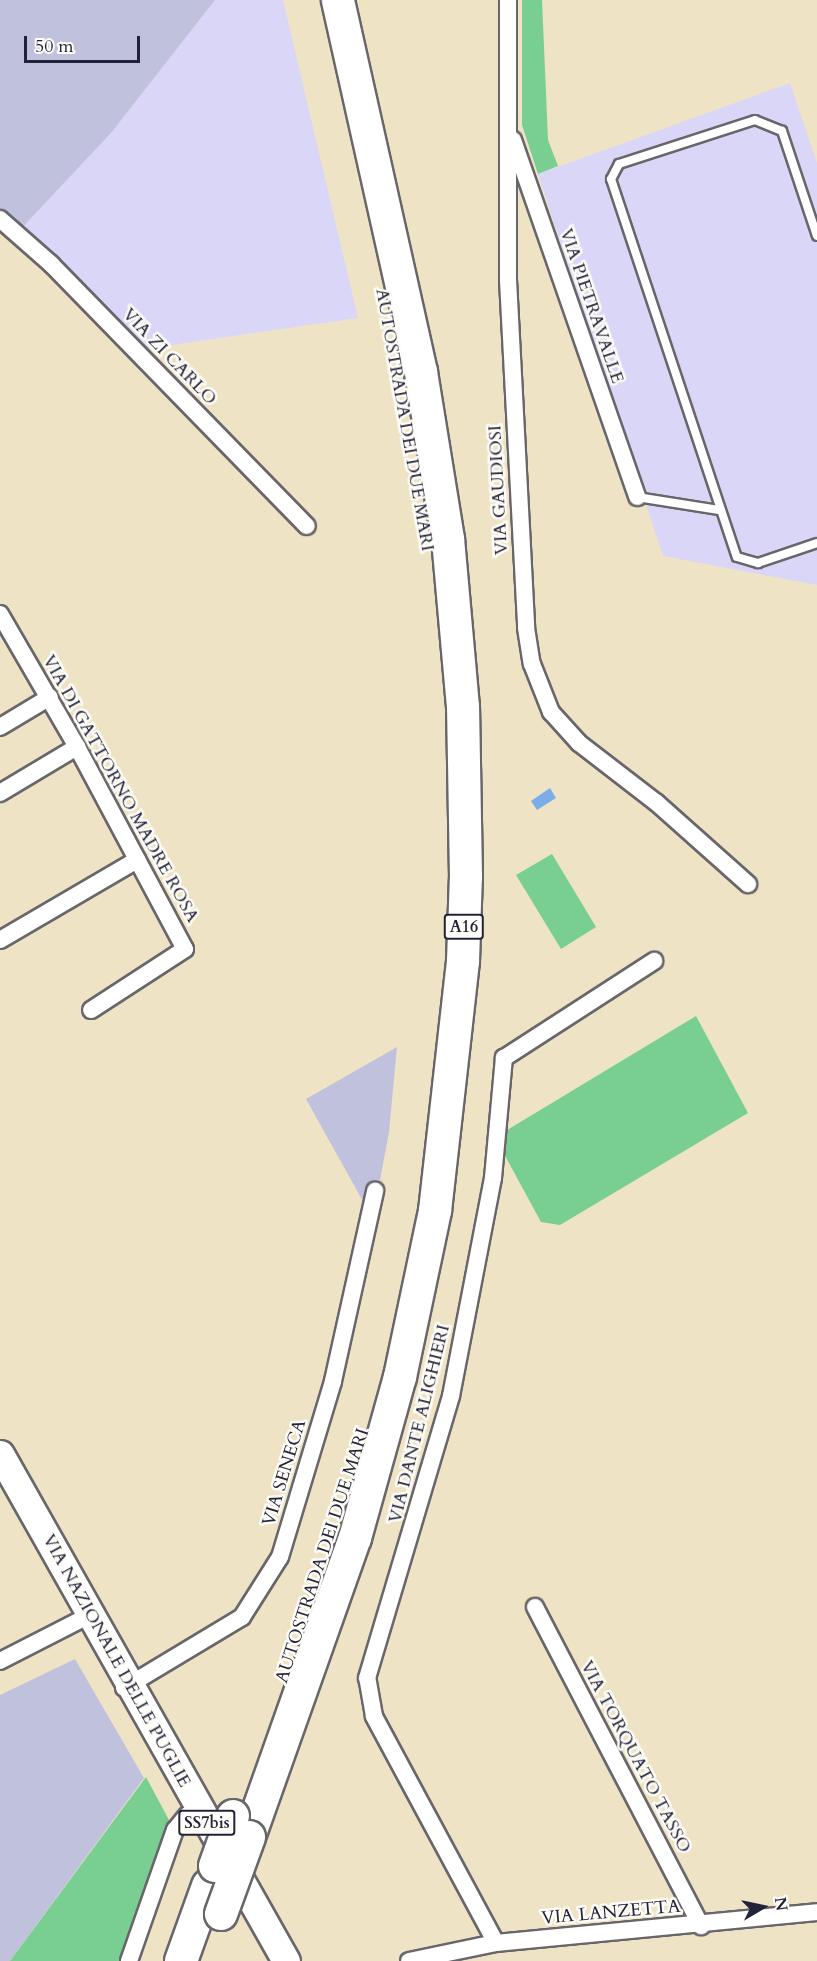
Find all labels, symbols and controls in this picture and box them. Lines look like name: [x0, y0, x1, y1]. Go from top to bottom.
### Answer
scale bar: [27, 24, 142, 62]
text: 50 m: [35, 34, 74, 59]
street label: VIA PIETRAVALLE: [554, 226, 628, 386]
street label: AUTOSTRADA DEI DUE MARI: [370, 287, 438, 553]
street label: VIA ZI CARLO: [117, 304, 221, 410]
street label: VIA GAUDIOSI: [485, 424, 513, 556]
street label: VIA DI GATTORNO MADRE ROSA: [37, 651, 203, 927]
road number: A16: [443, 914, 485, 940]
street label: VIA DANTE ALIGHIERI: [385, 1322, 455, 1526]
street label: VIA SENECA: [259, 1417, 311, 1529]
street label: AUTOSTRADA DEI DUE MARI: [272, 1426, 374, 1686]
street label: VIA NAZIONALE DELLE PUGLIE: [37, 1531, 195, 1791]
street label: VIA TORQUATO TASSO: [575, 1657, 695, 1857]
road number: SS7bis: [177, 1810, 237, 1836]
north arrow: [733, 1877, 793, 1937]
street label: VIA LANZETTA: [541, 1896, 681, 1930]
text: N: [769, 1896, 793, 1913]

